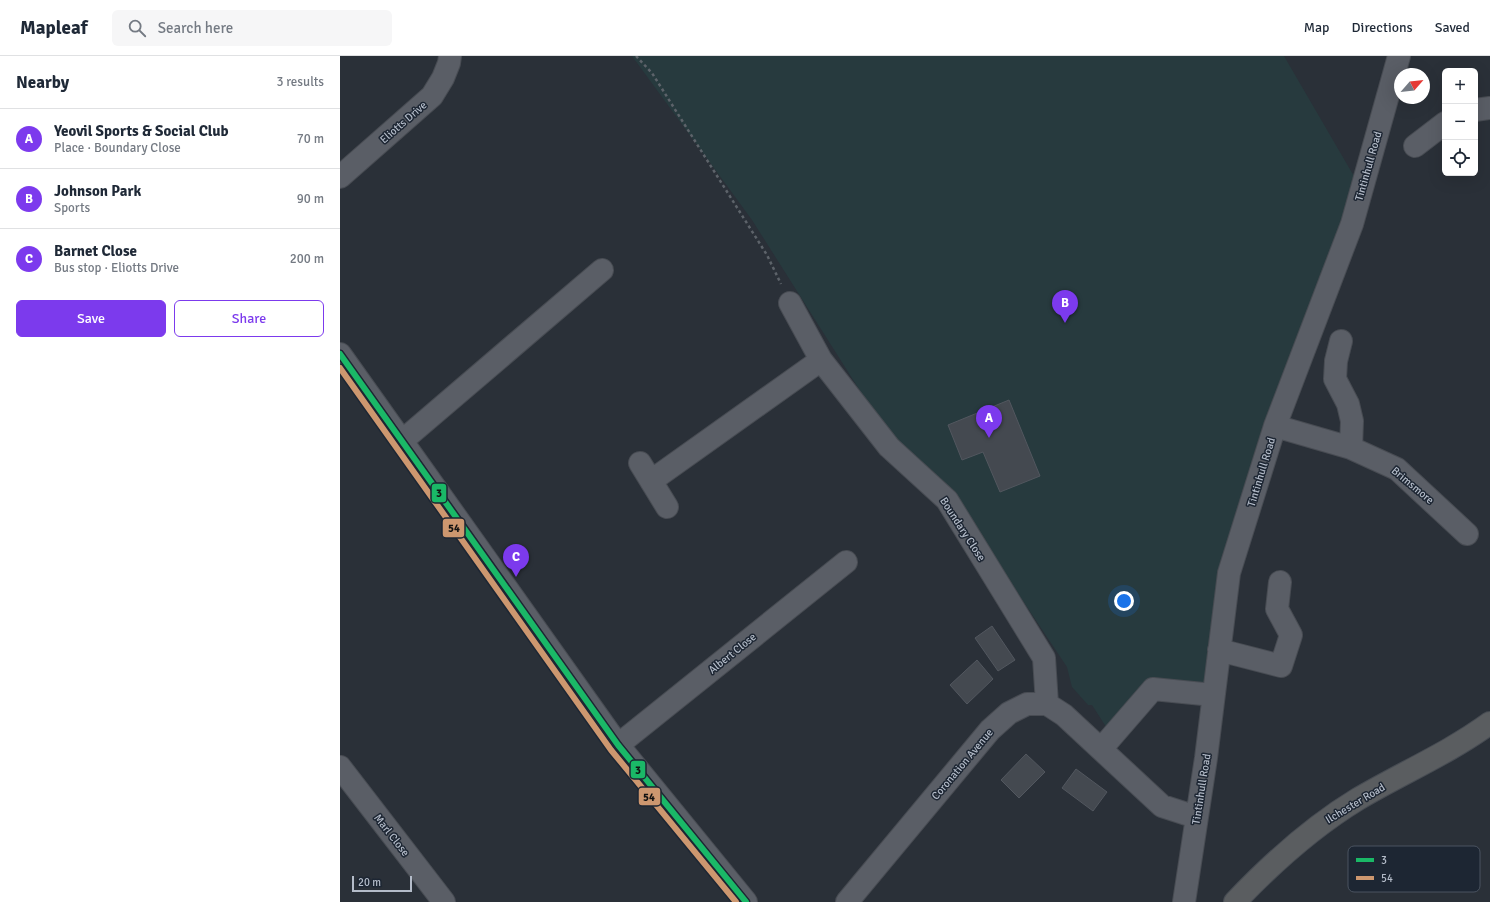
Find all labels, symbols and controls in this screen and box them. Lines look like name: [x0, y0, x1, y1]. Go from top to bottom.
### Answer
search box: [112, 10, 392, 46]
text: Mapleaf: [20, 16, 88, 40]
icon: search: [126, 17, 148, 39]
text: Search here: [158, 19, 233, 37]
text: Map: [1304, 19, 1330, 36]
text: Directions: [1352, 19, 1413, 36]
text: Saved: [1435, 19, 1470, 36]
north arrow: [1394, 68, 1430, 104]
map controls: [1442, 68, 1478, 176]
button: +: [1442, 68, 1478, 104]
text: Nearby: [16, 72, 69, 93]
text: 3 results: [276, 74, 324, 90]
street label: Eliotts Drive: [377, 99, 429, 146]
button: −: [1442, 104, 1478, 140]
text: Yeovil Sports & Social Club: [54, 122, 229, 140]
street label: Tintinhull Road: [1352, 130, 1385, 202]
text: A: [25, 131, 33, 147]
text: 70 m: [297, 131, 324, 147]
text: Place · Boundary Close: [54, 140, 181, 156]
button: locate: [1442, 140, 1478, 176]
text: Johnson Park: [54, 182, 141, 200]
text: B: [25, 191, 33, 207]
text: 90 m: [297, 191, 324, 207]
text: Sports: [54, 200, 90, 216]
text: Barnet Close: [54, 242, 137, 260]
text: C: [25, 251, 33, 267]
text: 200 m: [290, 251, 324, 267]
text: Bus stop · Eliotts Drive: [54, 260, 179, 276]
pin: B: [1052, 290, 1078, 323]
button: Save: [16, 300, 166, 337]
button: Share: [174, 300, 324, 337]
pin: A: [976, 405, 1002, 438]
street label: Tintinhull Road: [1245, 436, 1278, 508]
street label: Brimsmore: [1389, 464, 1436, 507]
line badge: 3: [431, 483, 447, 503]
text: 3: [436, 487, 442, 500]
street label: Boundary Close: [937, 495, 988, 564]
line badge: 54: [442, 518, 465, 538]
text: 54: [448, 522, 460, 535]
pin: C: [503, 544, 529, 577]
your location: [1114, 591, 1134, 611]
street label: Albert Close: [706, 630, 759, 677]
street label: Coronation Avenue: [929, 726, 996, 802]
street label: Tintinhull Road: [1189, 753, 1214, 825]
line badge: 3: [630, 760, 646, 779]
text: 3: [635, 764, 641, 777]
street label: Ilchester Road: [1323, 780, 1388, 826]
line badge: 54: [638, 787, 661, 806]
text: 54: [643, 791, 655, 804]
street label: Marl Close: [371, 812, 412, 859]
legend: [1348, 846, 1480, 892]
text: 3: [1381, 854, 1387, 867]
text: 54: [1381, 872, 1393, 885]
scale bar: [352, 874, 412, 893]
text: 20 m: [358, 876, 381, 889]

